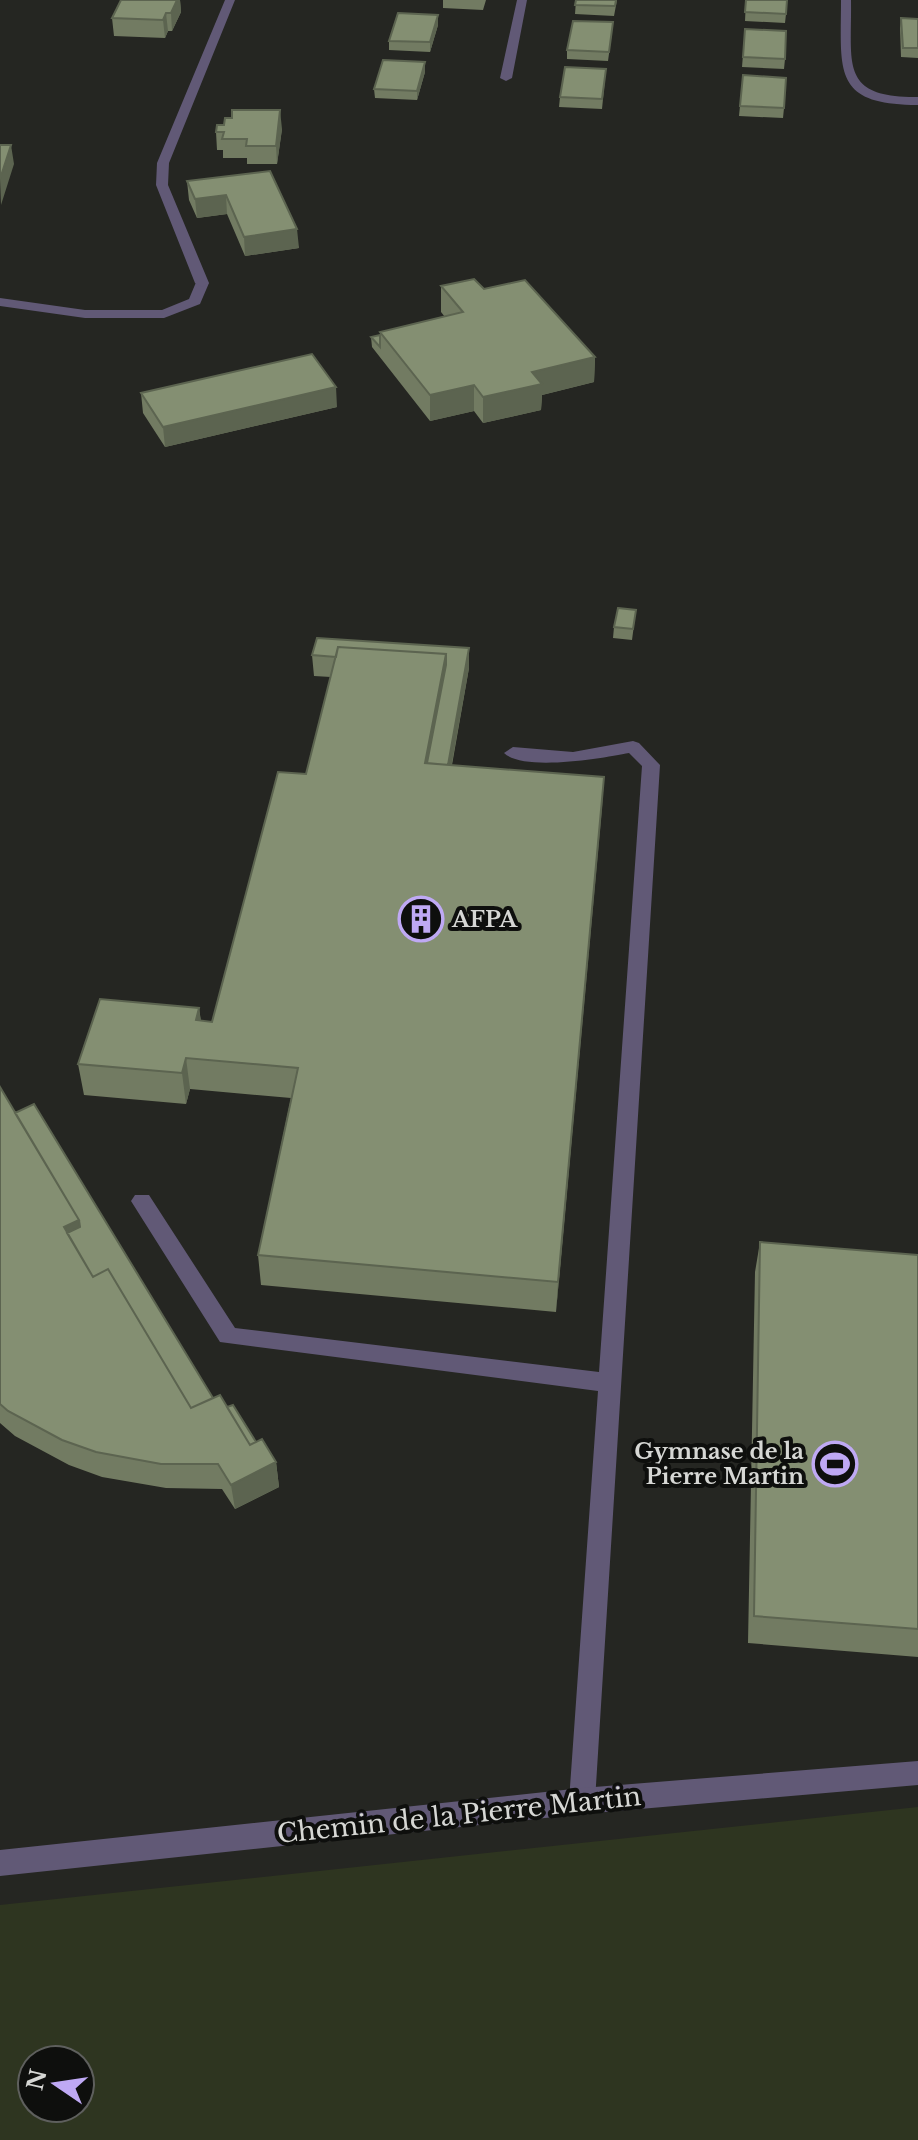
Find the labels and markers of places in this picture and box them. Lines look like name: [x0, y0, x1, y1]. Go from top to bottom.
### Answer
building icon: AFPA: [397, 895, 445, 943]
place label: AFPA: [451, 906, 518, 933]
place label: Gymnase de la Pierre Martin: [634, 1438, 804, 1490]
sports icon: Gymnase de la Pierre Martin: [811, 1440, 859, 1488]

